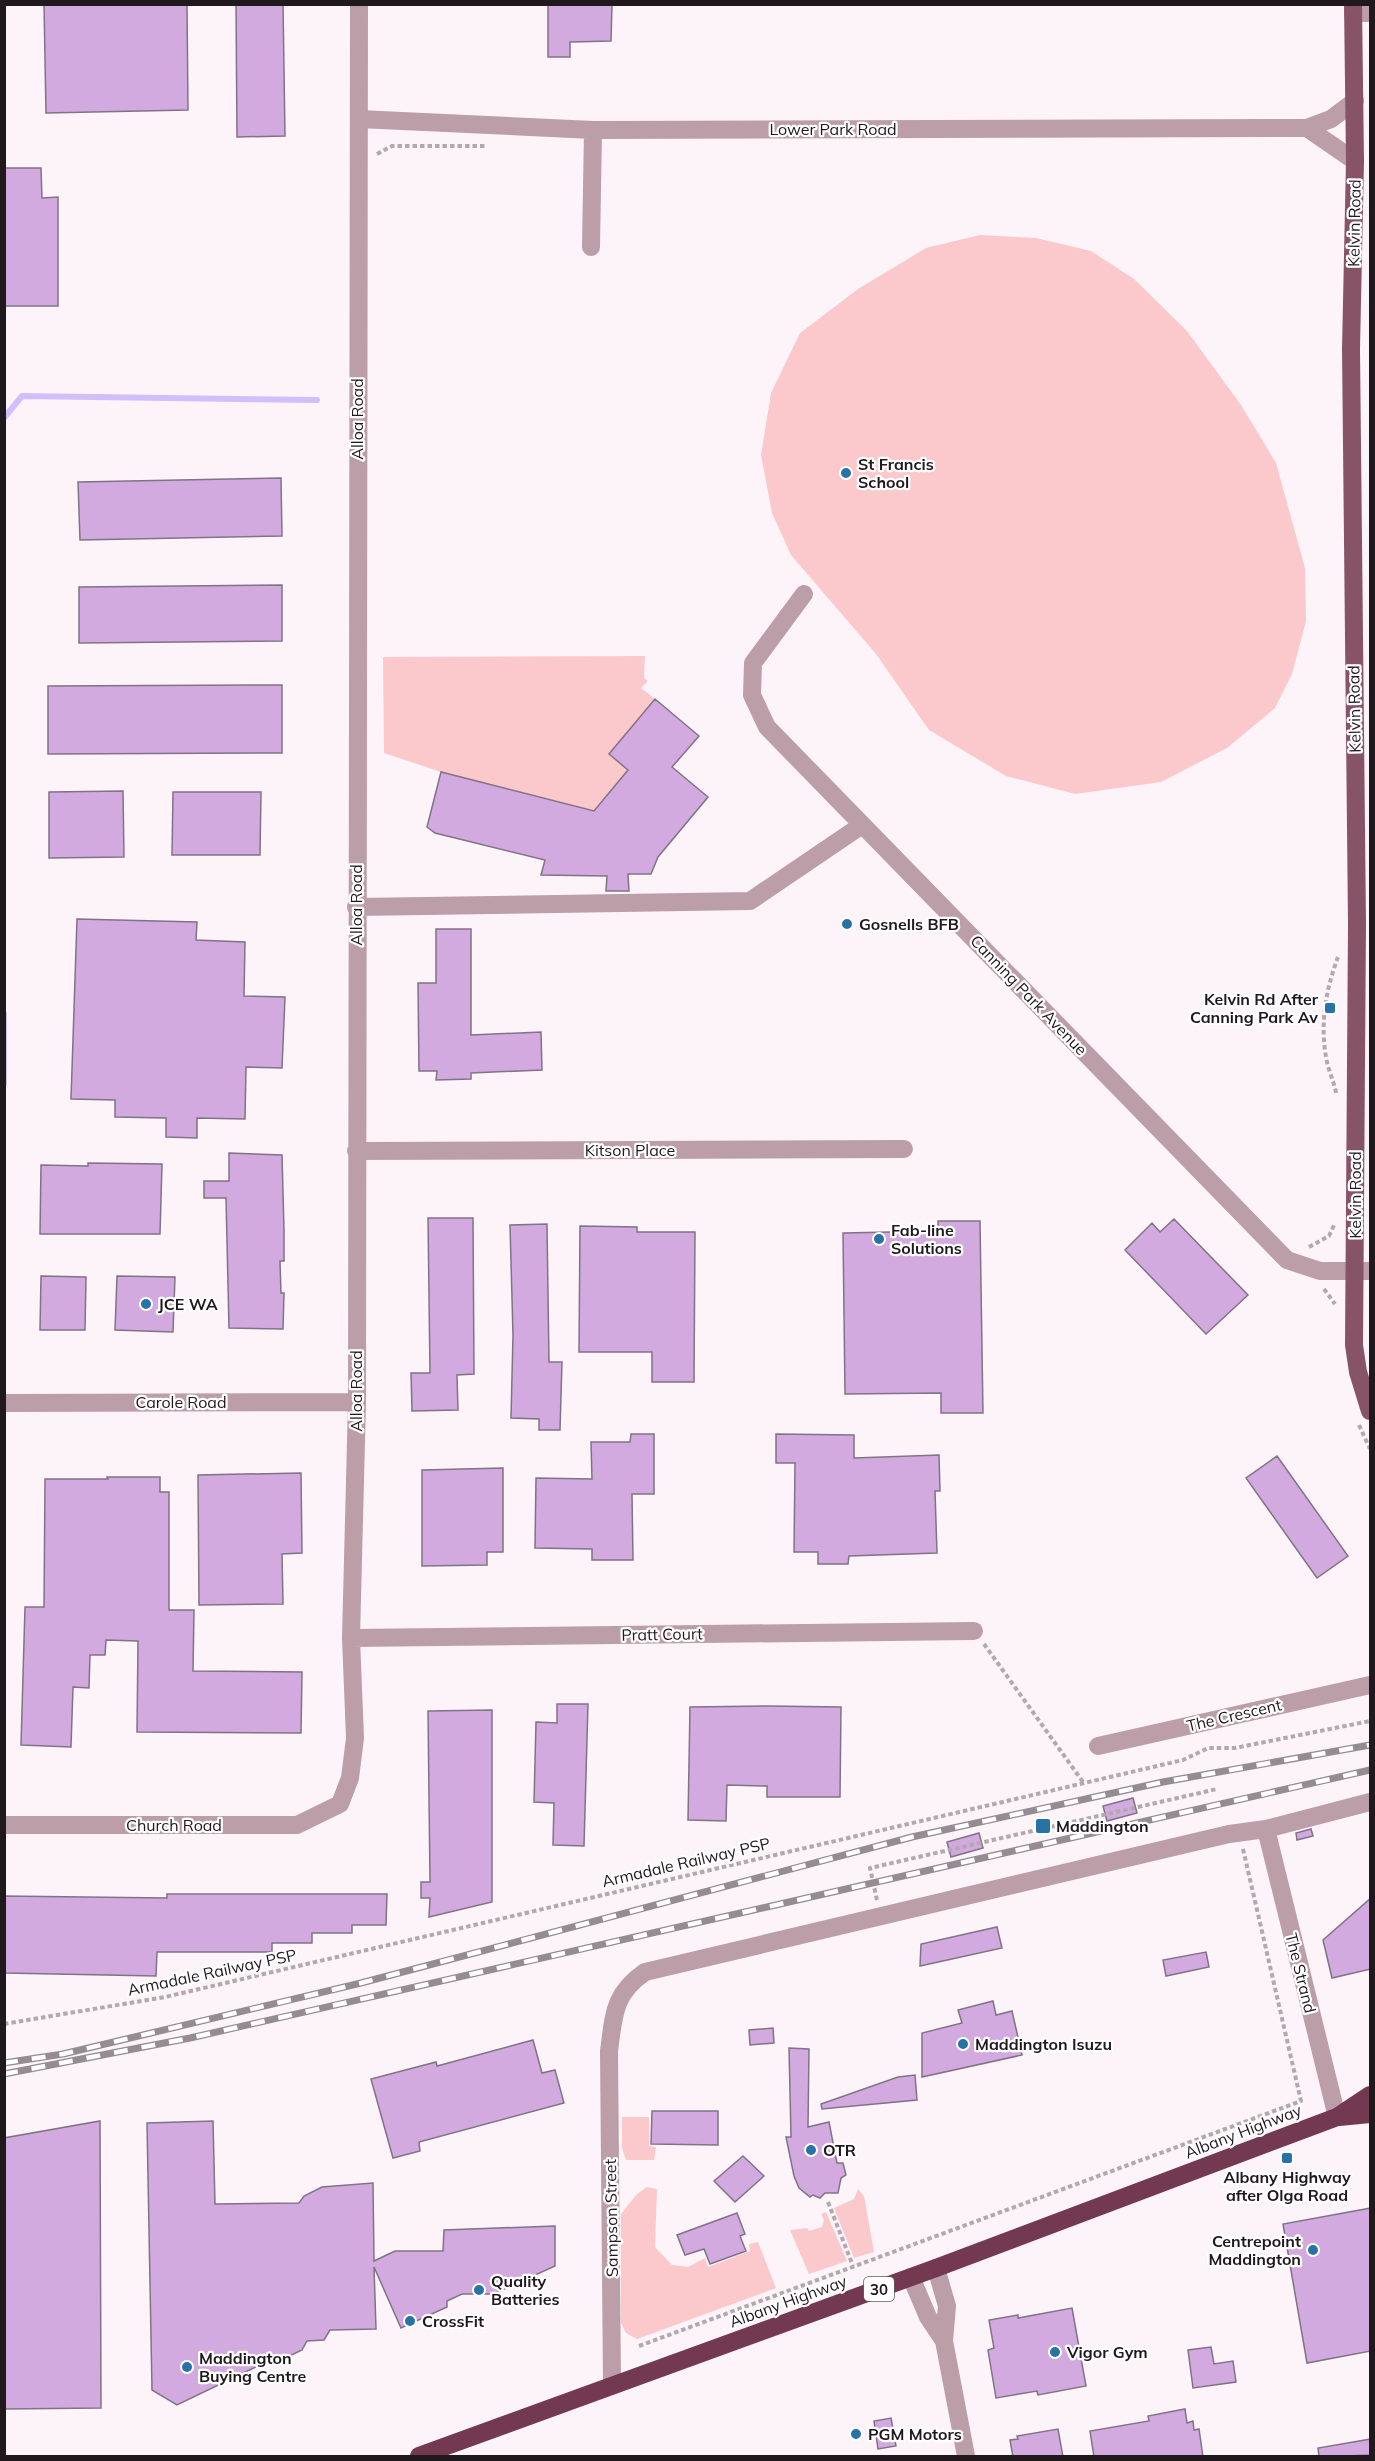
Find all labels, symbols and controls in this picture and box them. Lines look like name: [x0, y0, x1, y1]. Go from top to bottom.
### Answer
street label: Lower Park Road: [769, 119, 897, 139]
street label: Kelvin Road: [1343, 179, 1365, 267]
street label: Alloa Road: [347, 378, 367, 460]
place label: St Francis School: [858, 454, 934, 492]
marker: St Francis School: [839, 466, 853, 480]
street label: Kelvin Road: [1343, 665, 1365, 753]
street label: Alloa Road: [346, 864, 366, 946]
place label: Gosnells BFB: [859, 914, 959, 934]
marker: Gosnells BFB: [840, 917, 854, 931]
street label: Canning Park Avenue: [966, 931, 1092, 1059]
place label: Kelvin Rd After Canning Park Av: [1190, 989, 1319, 1027]
marker: Kelvin Rd After Canning Park Av: [1323, 1001, 1337, 1015]
street label: Kitson Place: [585, 1140, 675, 1160]
street label: Kelvin Road: [1345, 1151, 1365, 1239]
place label: Fab-line Solutions: [891, 1220, 962, 1258]
marker: Fab-line Solutions: [872, 1232, 886, 1246]
place label: JCE WA: [158, 1294, 218, 1314]
marker: JCE WA: [139, 1297, 153, 1311]
street label: Alloa Road: [346, 1350, 366, 1432]
street label: Carole Road: [135, 1392, 227, 1412]
street label: Pratt Court: [621, 1623, 703, 1645]
street label: The Crescent: [1185, 1694, 1284, 1736]
street label: Church Road: [126, 1815, 222, 1835]
place label: Maddington: [1056, 1816, 1149, 1836]
marker: Maddington: [1034, 1817, 1052, 1835]
street label: Armadale Railway PSP: [600, 1833, 772, 1891]
street label: The Strand: [1281, 1931, 1321, 2015]
street label: Armadale Railway PSP: [126, 1944, 298, 2000]
place label: Maddington Isuzu: [975, 2034, 1112, 2054]
marker: Maddington Isuzu: [956, 2037, 970, 2051]
street label: Albany Highway: [1182, 2099, 1305, 2162]
place label: OTR: [823, 2140, 856, 2160]
marker: OTR: [804, 2143, 818, 2157]
marker: Albany Highway after Olga Road: [1280, 2151, 1294, 2165]
street label: Sampson Street: [600, 2158, 622, 2277]
place label: Albany Highway after Olga Road: [1223, 2167, 1351, 2205]
place label: Centrepoint Maddington: [1208, 2231, 1301, 2269]
marker: Centrepoint Maddington: [1306, 2243, 1320, 2257]
street label: Albany Highway: [727, 2270, 850, 2332]
place label: Quality Batteries: [491, 2271, 560, 2309]
road number: 30: [864, 2277, 894, 2301]
marker: Quality Batteries: [472, 2283, 486, 2297]
place label: CrossFit: [422, 2311, 484, 2331]
marker: CrossFit: [403, 2314, 417, 2328]
place label: Vigor Gym: [1066, 2342, 1148, 2362]
marker: Vigor Gym: [1048, 2345, 1062, 2359]
place label: Maddington Buying Centre: [199, 2348, 306, 2386]
marker: Maddington Buying Centre: [180, 2360, 194, 2374]
place label: PGM Motors: [868, 2424, 962, 2444]
marker: PGM Motors: [849, 2427, 863, 2441]

